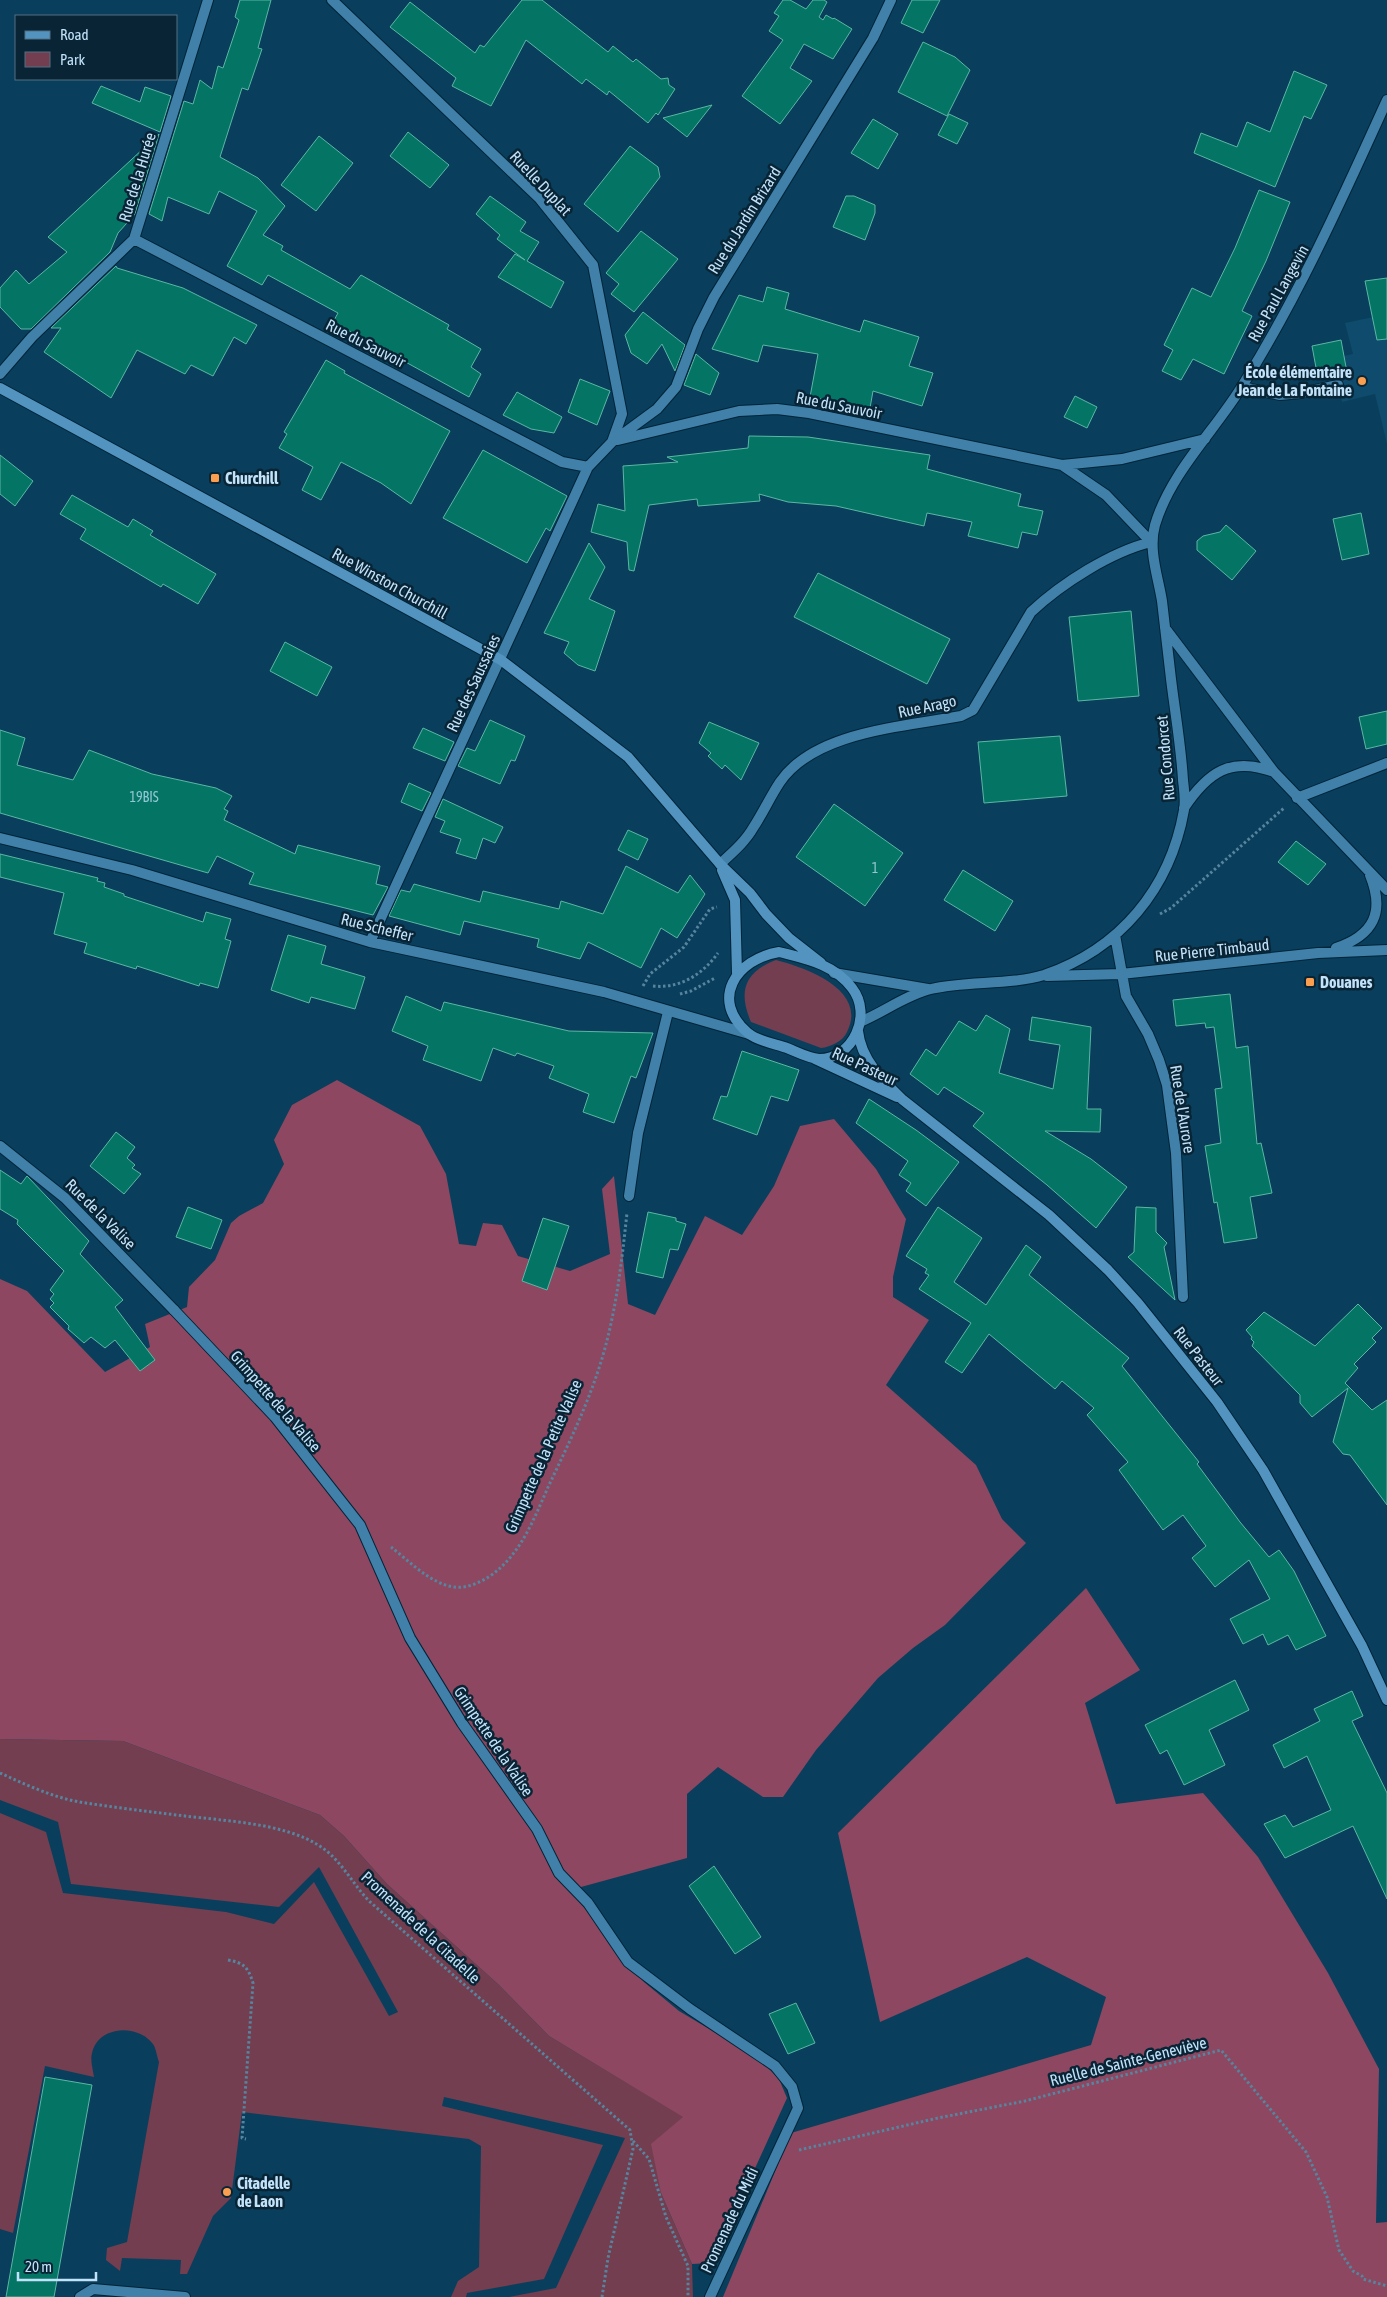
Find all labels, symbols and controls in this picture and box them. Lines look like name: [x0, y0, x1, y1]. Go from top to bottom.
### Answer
legend: [15, 15, 178, 80]
text: Road: [60, 26, 89, 43]
text: Park: [60, 51, 85, 68]
street label: Rue de la Hurée: [115, 130, 159, 224]
street label: Ruelle Duplat: [506, 147, 576, 220]
street label: Rue du Jardin Brizard: [704, 163, 784, 277]
street label: Rue Paul Langevin: [1244, 242, 1313, 345]
street label: Rue du Sauvoir: [323, 315, 409, 371]
place label: École élémentaire Jean de La Fontaine: [1236, 363, 1352, 399]
marker: École élémentaire Jean de La Fontaine: [1356, 375, 1368, 387]
street label: Rue du Sauvoir: [795, 388, 884, 422]
place label: Churchill: [225, 469, 279, 487]
marker: Churchill: [209, 472, 221, 484]
street label: Rue Winston Churchill: [329, 544, 451, 623]
street label: Rue des Saussaies: [443, 631, 504, 734]
street label: Rue Arago: [896, 691, 958, 722]
street label: Rue Condorcet: [1152, 714, 1178, 801]
house number: 19BIS: [129, 789, 159, 805]
house number: 1: [872, 860, 878, 876]
street label: Rue Scheffer: [339, 909, 415, 945]
street label: Rue Pierre Timbaud: [1154, 935, 1270, 965]
place label: Douanes: [1320, 973, 1373, 991]
marker: Douanes: [1304, 976, 1316, 988]
street label: Rue Pasteur: [829, 1043, 901, 1089]
street label: Rue de l'Aurore: [1167, 1064, 1199, 1154]
street label: Rue de la Valise: [62, 1175, 140, 1253]
street label: Rue Pasteur: [1170, 1323, 1228, 1389]
street label: Grimpette de la Valise: [226, 1347, 325, 1456]
street label: Grimpette de la Petite Valise: [501, 1377, 586, 1536]
street label: Grimpette de la Valise: [450, 1683, 537, 1800]
street label: Promenade de la Citadelle: [358, 1867, 484, 1987]
street label: Ruelle de Sainte-Geneviève: [1048, 2033, 1208, 2089]
street label: Promenade du Midi: [697, 2164, 761, 2276]
place label: Citadelle de Laon: [237, 2174, 290, 2210]
marker: Citadelle de Laon: [221, 2186, 233, 2198]
scale bar: [18, 2250, 95, 2282]
text: 20 m: [25, 2258, 52, 2275]

